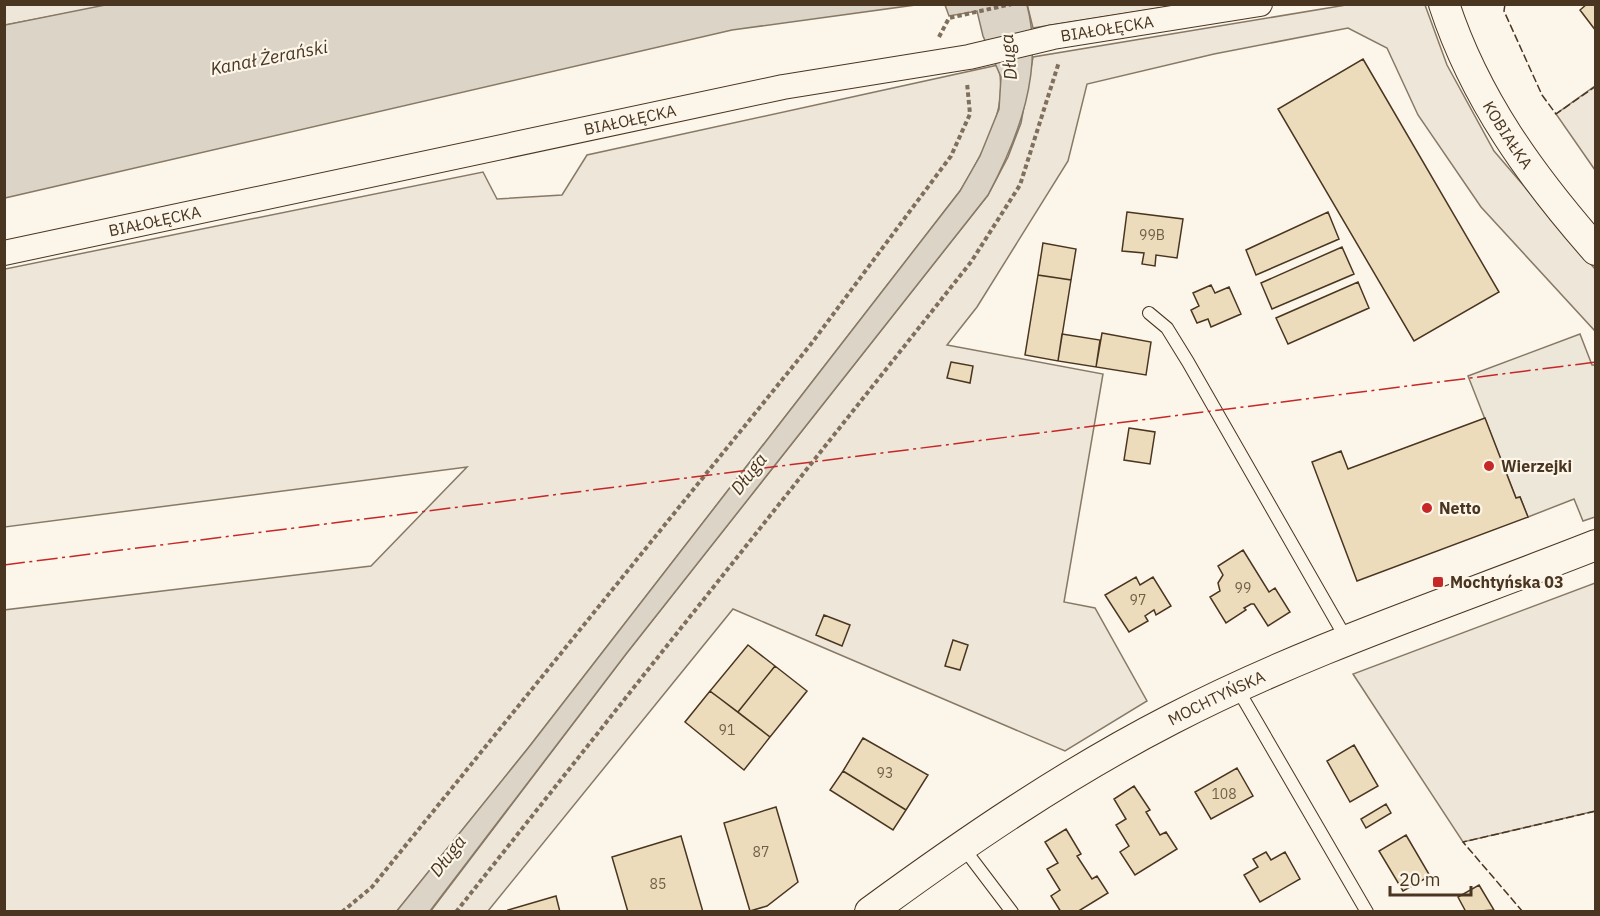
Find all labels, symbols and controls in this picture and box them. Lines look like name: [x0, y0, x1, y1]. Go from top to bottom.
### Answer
street label: BIAŁOŁĘCKA: [1059, 11, 1155, 46]
water label: Długa: [995, 33, 1022, 81]
water label: Kanał Żerański: [208, 35, 330, 80]
street label: KOBIAŁKA: [1479, 97, 1537, 173]
street label: BIAŁOŁĘCKA: [582, 100, 678, 139]
street label: BIAŁOŁĘCKA: [107, 201, 203, 240]
house number: 99B: [1139, 226, 1165, 244]
water label: Długa: [725, 448, 772, 499]
place label: Wierzejki: [1501, 456, 1572, 476]
marker: Wierzejki: [1482, 459, 1496, 473]
place label: Netto: [1439, 498, 1481, 518]
marker: Netto: [1420, 501, 1434, 515]
place label: Mochtyńska 03: [1450, 572, 1564, 592]
marker: Mochtyńska 03: [1431, 575, 1445, 589]
house number: 99: [1235, 579, 1251, 597]
house number: 97: [1130, 591, 1146, 609]
street label: MOCHTYŃSKA: [1164, 666, 1268, 729]
house number: 91: [719, 721, 735, 739]
house number: 93: [877, 764, 893, 782]
house number: 108: [1211, 785, 1237, 803]
water label: Długa: [424, 830, 471, 881]
house number: 87: [753, 843, 769, 861]
scale bar: [1390, 859, 1471, 897]
text: 20 m: [1399, 868, 1441, 891]
house number: 85: [650, 875, 666, 893]

